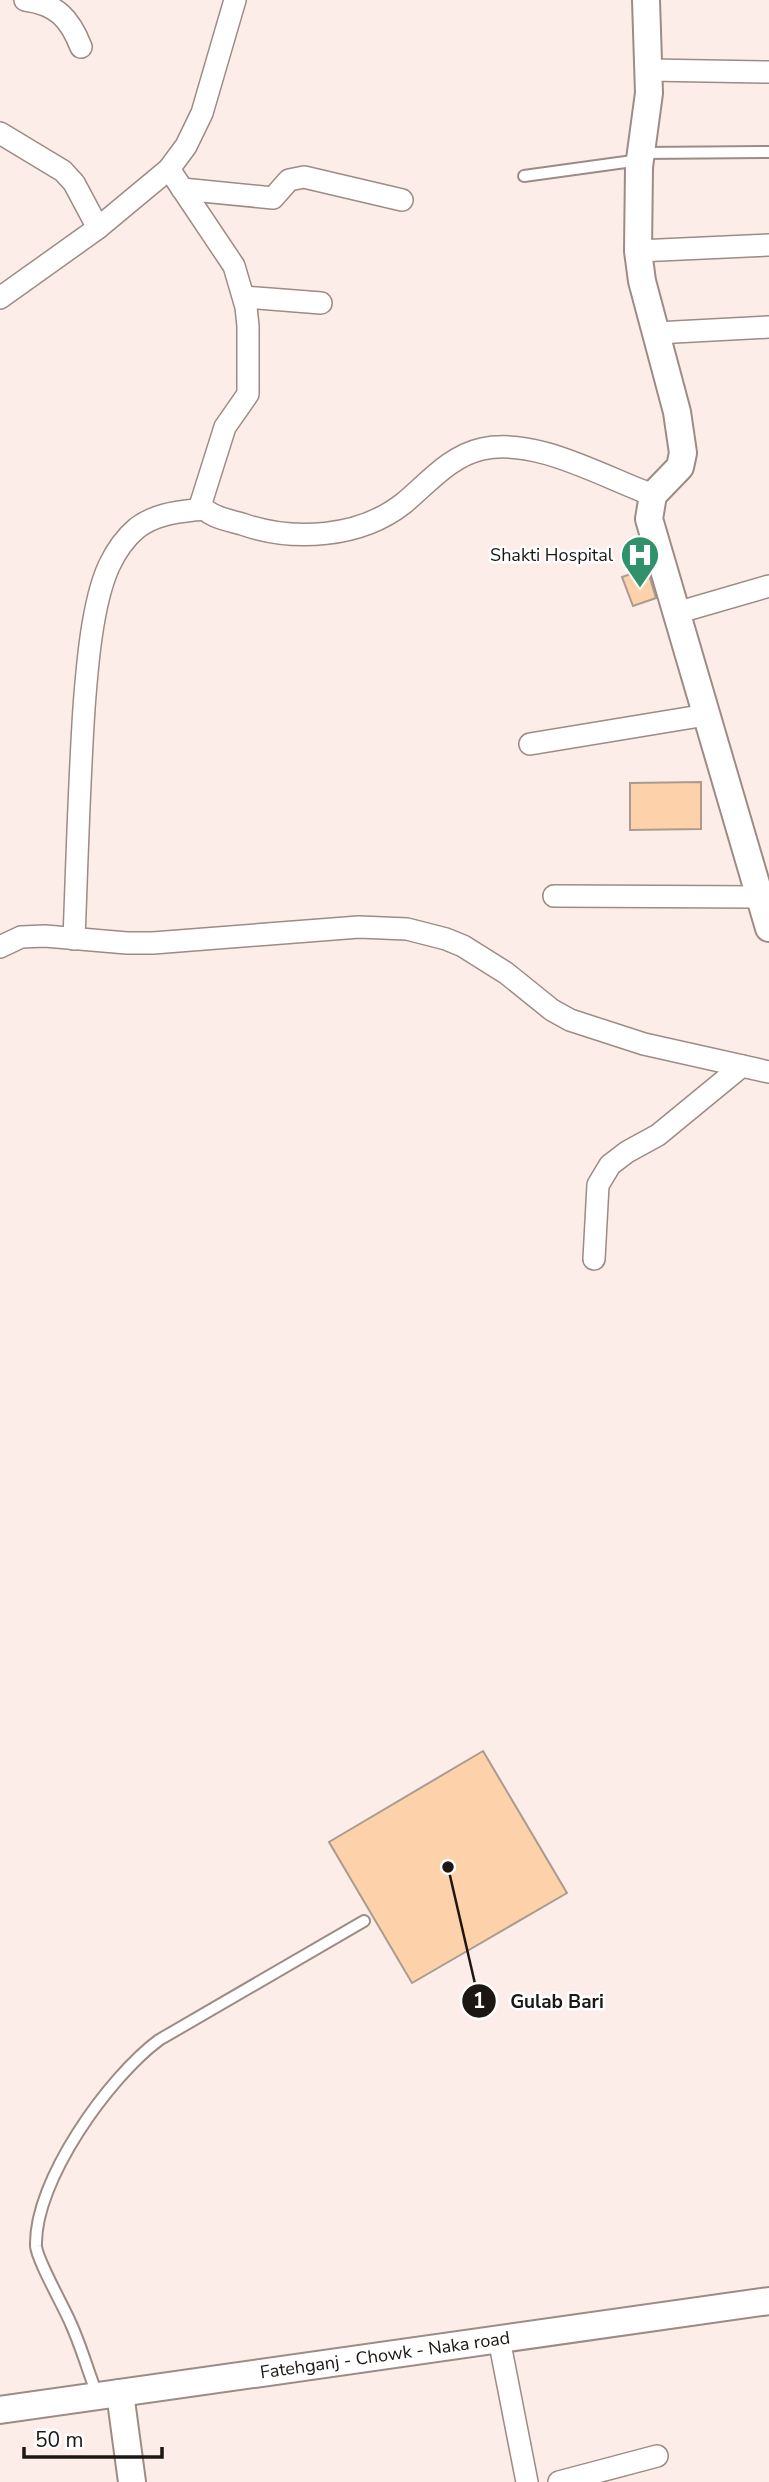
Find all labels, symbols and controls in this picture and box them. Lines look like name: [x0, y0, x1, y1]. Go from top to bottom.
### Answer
hospital icon: Shakti Hospital: [619, 534, 661, 589]
place label: Shakti Hospital: [490, 543, 614, 567]
callout: Gulab Bari: [462, 1981, 618, 2021]
text: 1: [473, 1987, 485, 2015]
text: Gulab Bari: [510, 1989, 604, 2015]
street label: Fatehganj - Chowk - Naka road: [259, 2326, 511, 2384]
scale bar: [24, 2416, 163, 2460]
text: 50 m: [35, 2426, 84, 2454]

